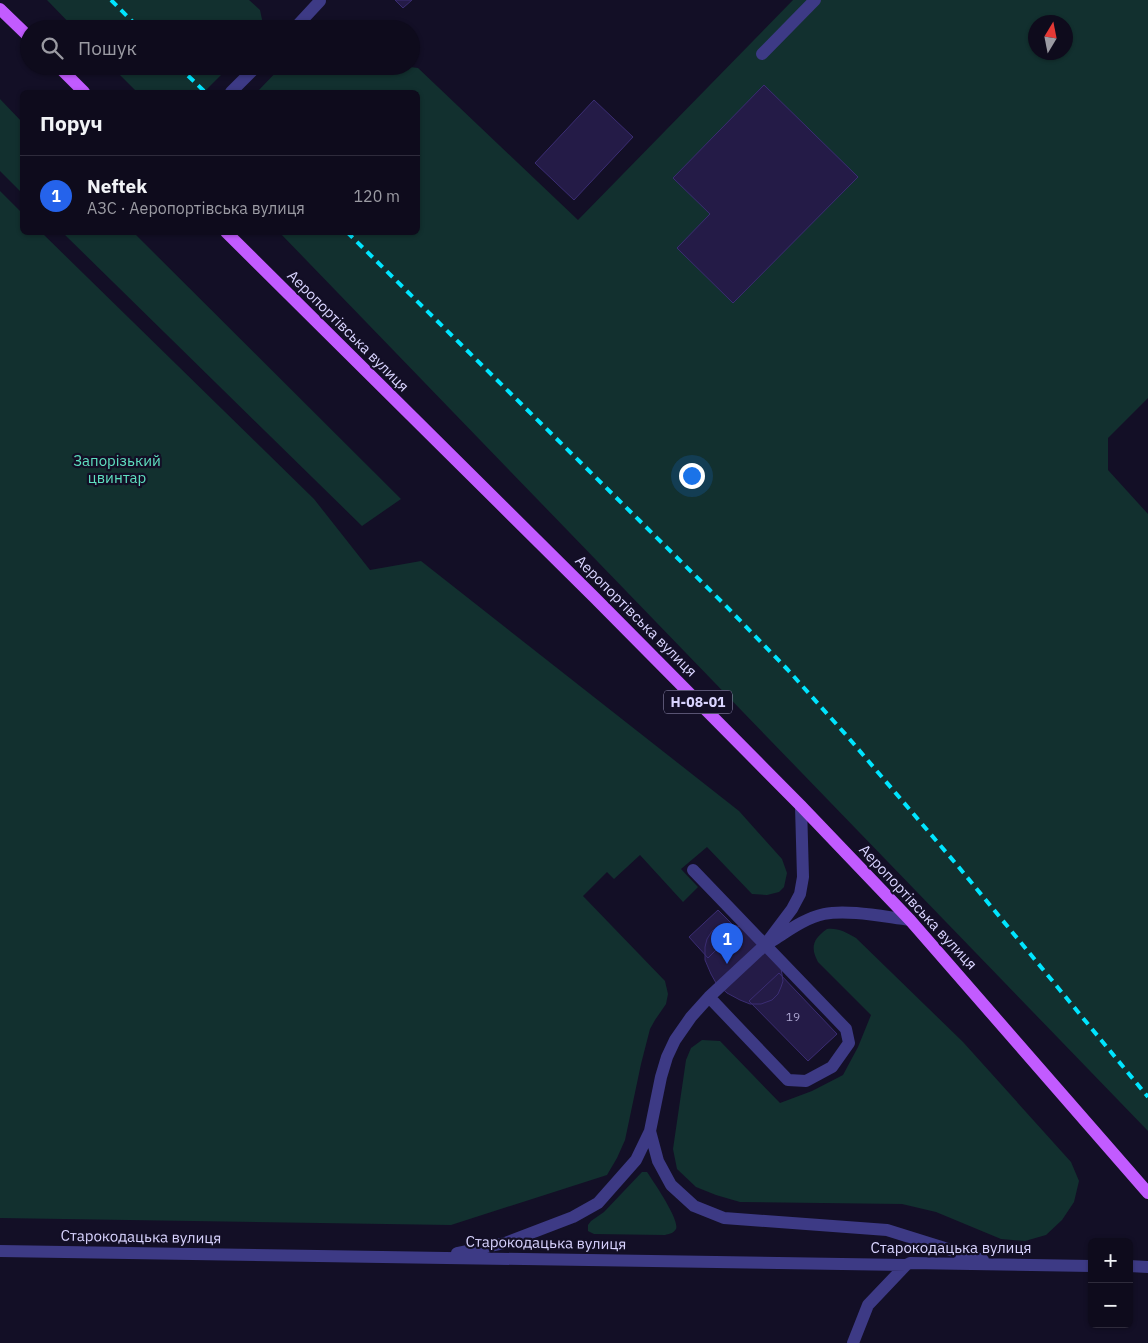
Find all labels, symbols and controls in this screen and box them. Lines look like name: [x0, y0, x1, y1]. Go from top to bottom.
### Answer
north arrow: [1028, 15, 1073, 60]
search box: [20, 20, 420, 75]
icon: search: [38, 34, 66, 62]
text: Пошук: [78, 36, 137, 60]
text: Поруч: [40, 109, 103, 137]
text: Neftek: [87, 174, 147, 198]
text: 1: [51, 186, 61, 206]
text: 120 m: [353, 186, 400, 206]
text: АЗС · Аеропортівська вулиця: [87, 198, 305, 218]
street label: Аеропортівська вулиця: [283, 266, 413, 396]
park label: Запорізький цвинтар: [73, 451, 161, 487]
your location: [679, 463, 705, 489]
street label: Аеропортівська вулиця: [571, 551, 701, 681]
road number: Н-08-01: [664, 690, 732, 714]
street label: Аеропортівська вулиця: [855, 840, 981, 973]
pin: 1: [711, 923, 743, 964]
house number: 19: [786, 1009, 800, 1024]
street label: Старокодацька вулиця: [60, 1226, 222, 1247]
street label: Старокодацька вулиця: [465, 1232, 627, 1253]
street label: Старокодацька вулиця: [871, 1238, 1031, 1257]
map controls: [1088, 1238, 1133, 1328]
button: +: [1088, 1238, 1133, 1283]
button: −: [1088, 1283, 1133, 1328]

